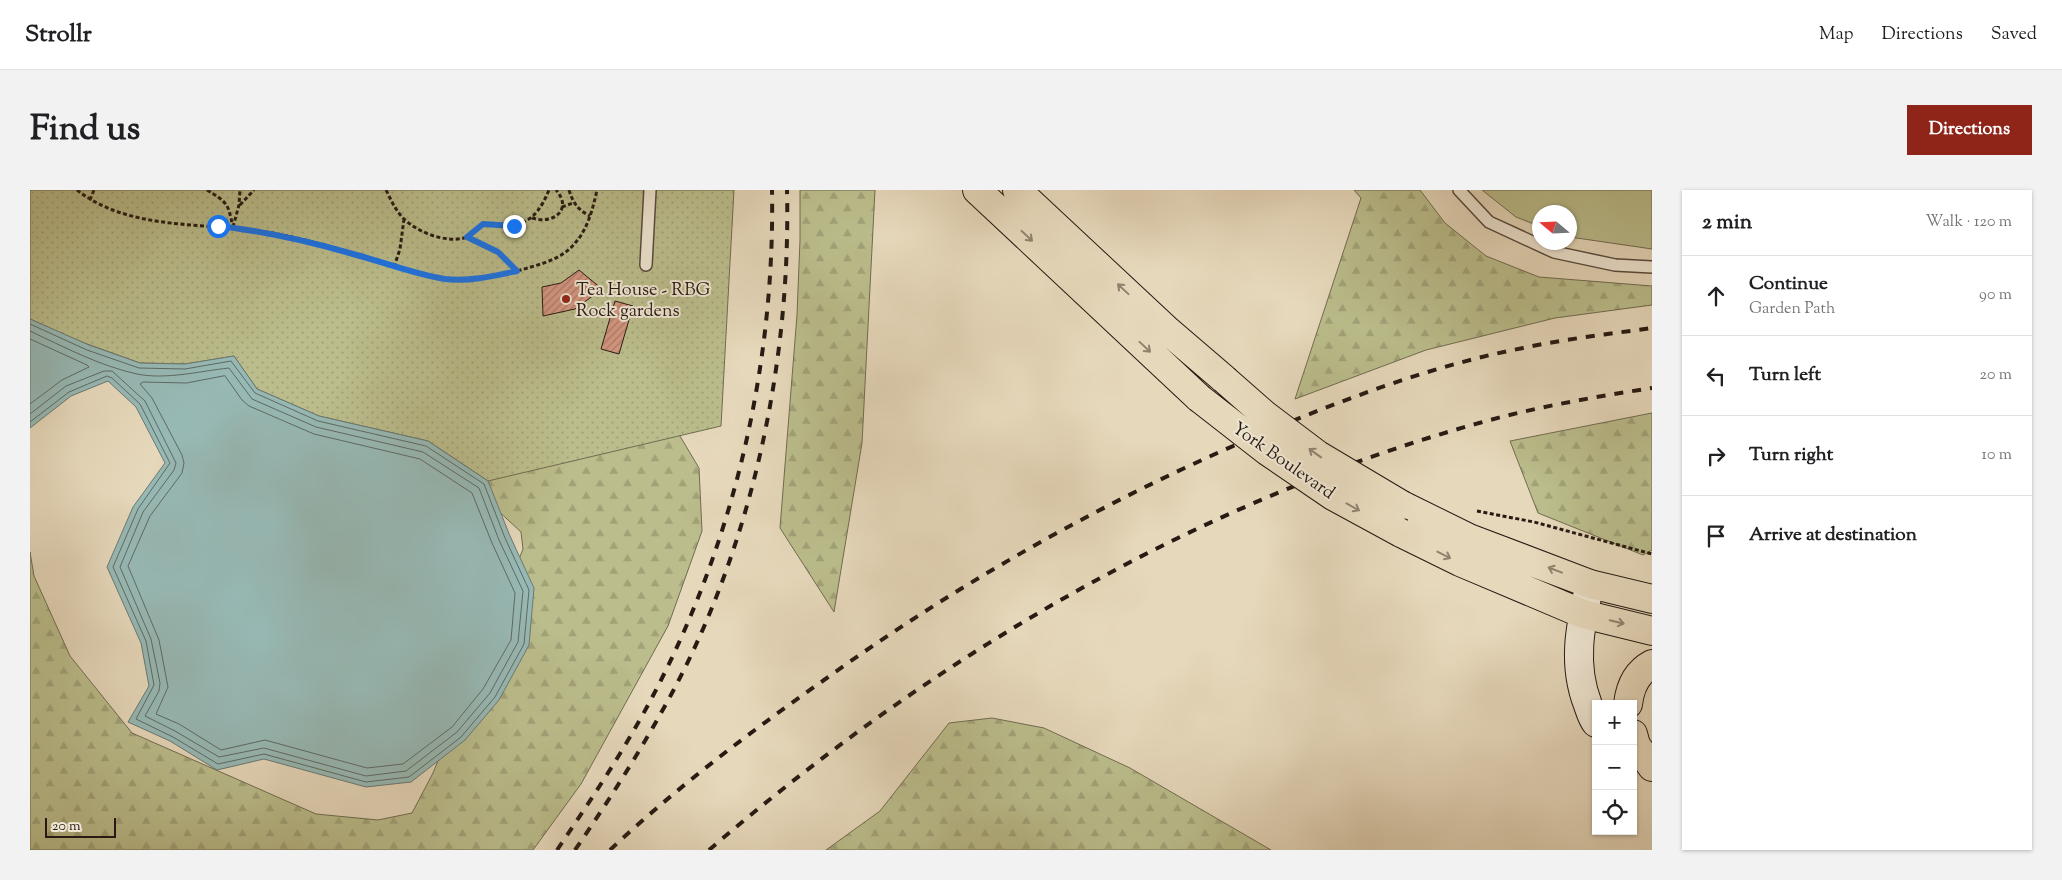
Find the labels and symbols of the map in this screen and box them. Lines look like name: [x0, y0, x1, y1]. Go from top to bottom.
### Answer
north arrow: [1532, 205, 1577, 250]
route start: [207, 215, 230, 238]
route end: [503, 215, 526, 238]
one-way arrow: [1020, 230, 1033, 242]
place label: Tea House - RBG Rock gardens: [576, 278, 711, 325]
one-way arrow: [1116, 283, 1129, 295]
marker: Tea House - RBG Rock gardens: [560, 293, 572, 305]
one-way arrow: [1139, 341, 1151, 353]
street label: York Boulevard: [1226, 417, 1340, 507]
one-way arrow: [1308, 448, 1322, 458]
one-way arrow: [1345, 502, 1360, 512]
one-way arrow: [1437, 550, 1452, 560]
one-way arrow: [1548, 565, 1563, 575]
one-way arrow: [1609, 618, 1625, 627]
scale bar: [45, 815, 116, 838]

